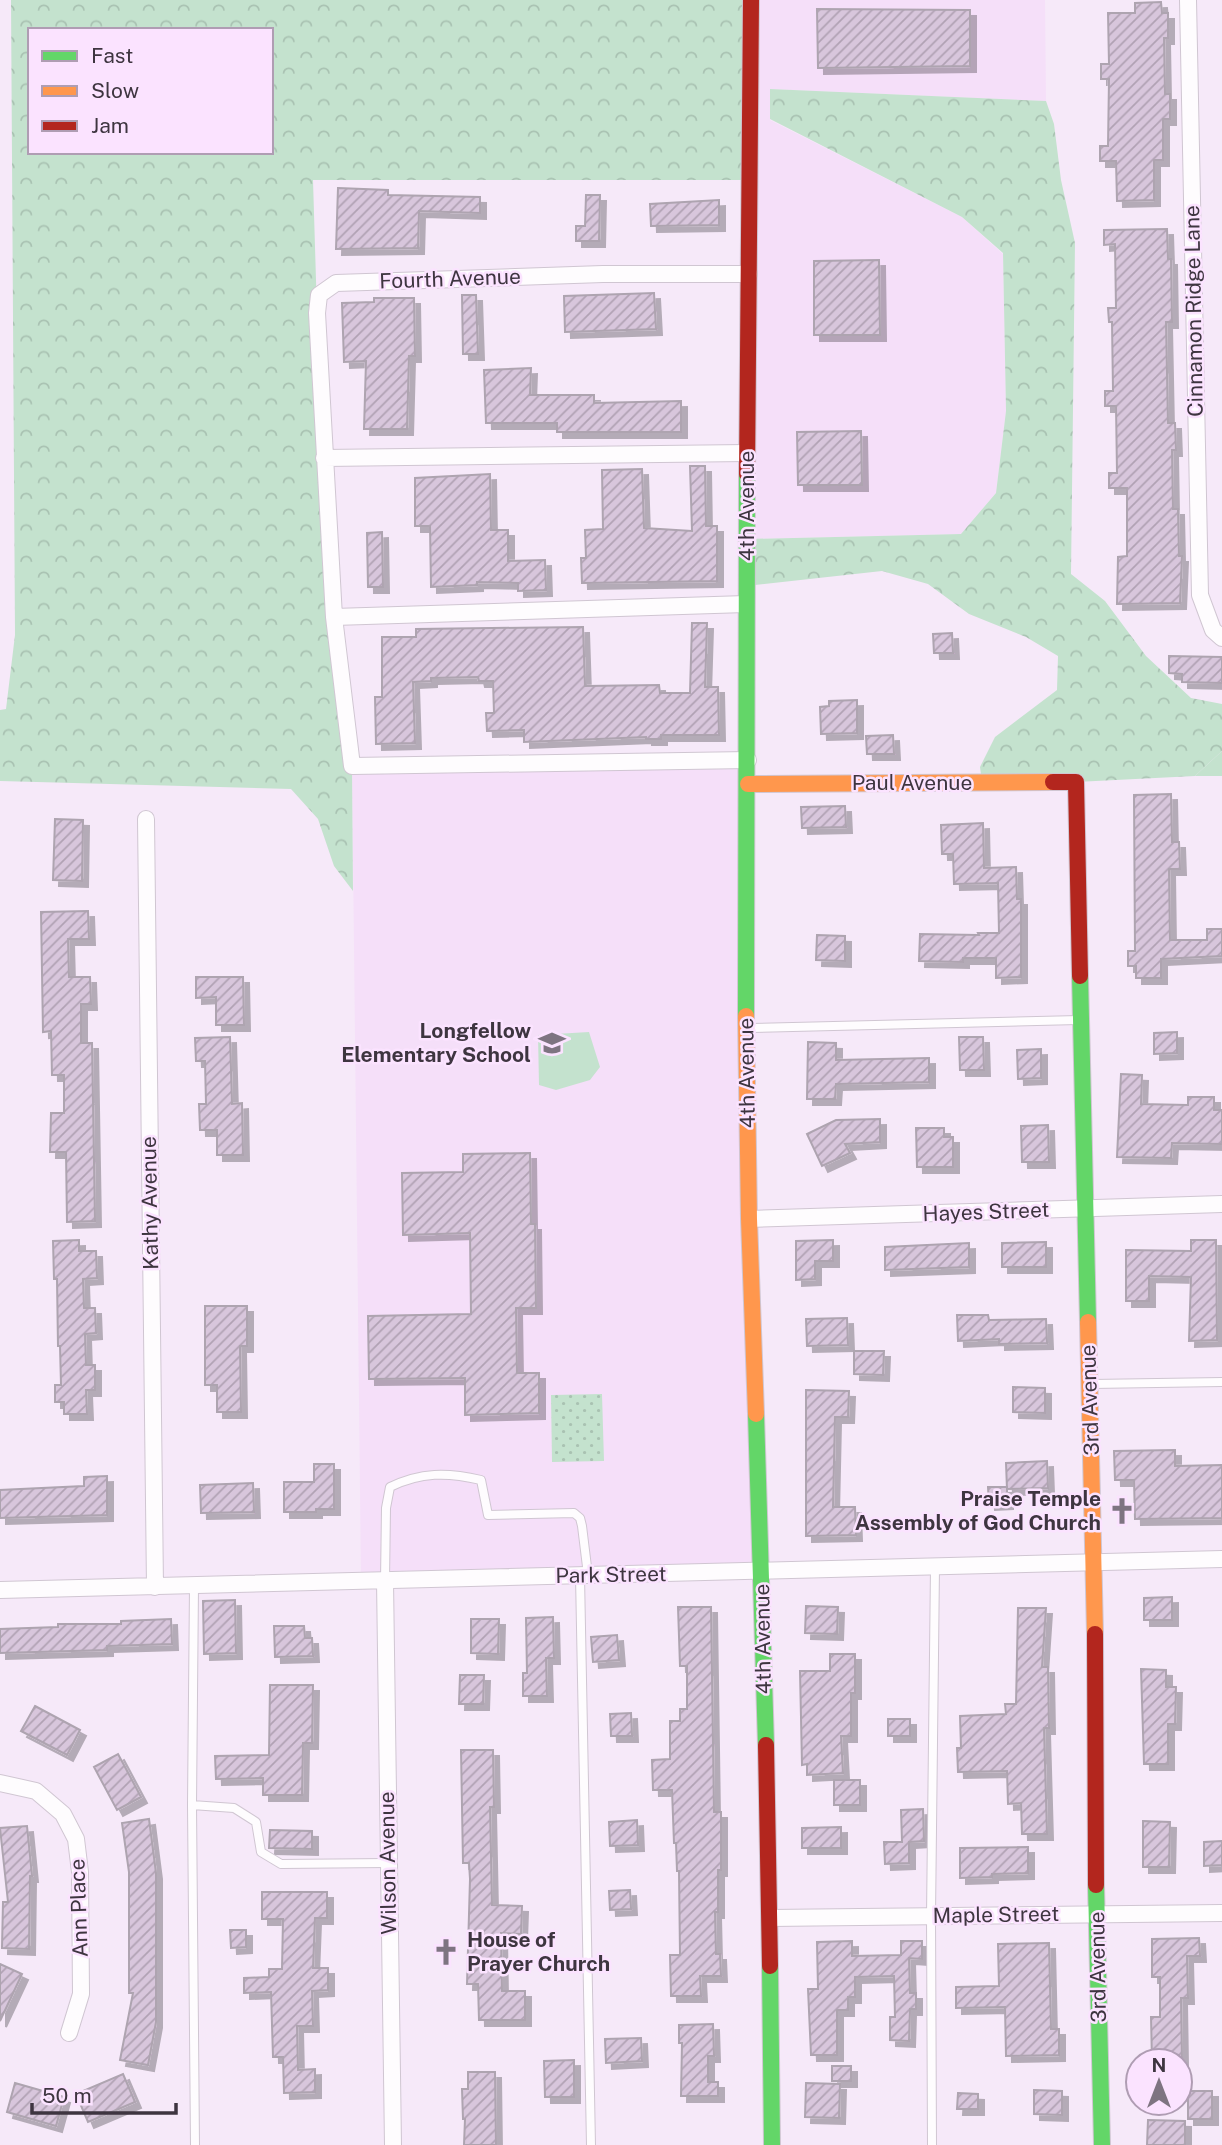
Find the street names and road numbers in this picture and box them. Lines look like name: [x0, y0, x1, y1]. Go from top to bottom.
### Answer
street label: Cinnamon Ridge Lane: [1179, 205, 1208, 417]
street label: Fourth Avenue: [379, 264, 521, 293]
street label: 4th Avenue: [734, 451, 759, 561]
street label: Paul Avenue: [852, 770, 972, 795]
street label: 4th Avenue: [733, 1017, 760, 1129]
street label: Kathy Avenue: [136, 1136, 163, 1270]
street label: Hayes Street: [922, 1197, 1050, 1226]
street label: 3rd Avenue: [1075, 1344, 1104, 1456]
street label: Park Street: [555, 1561, 667, 1588]
street label: 4th Avenue: [749, 1583, 776, 1695]
street label: Wilson Avenue: [374, 1791, 401, 1935]
street label: Ann Place: [64, 1858, 93, 1958]
street label: Maple Street: [932, 1901, 1060, 1928]
street label: 3rd Avenue: [1084, 1911, 1111, 2023]

